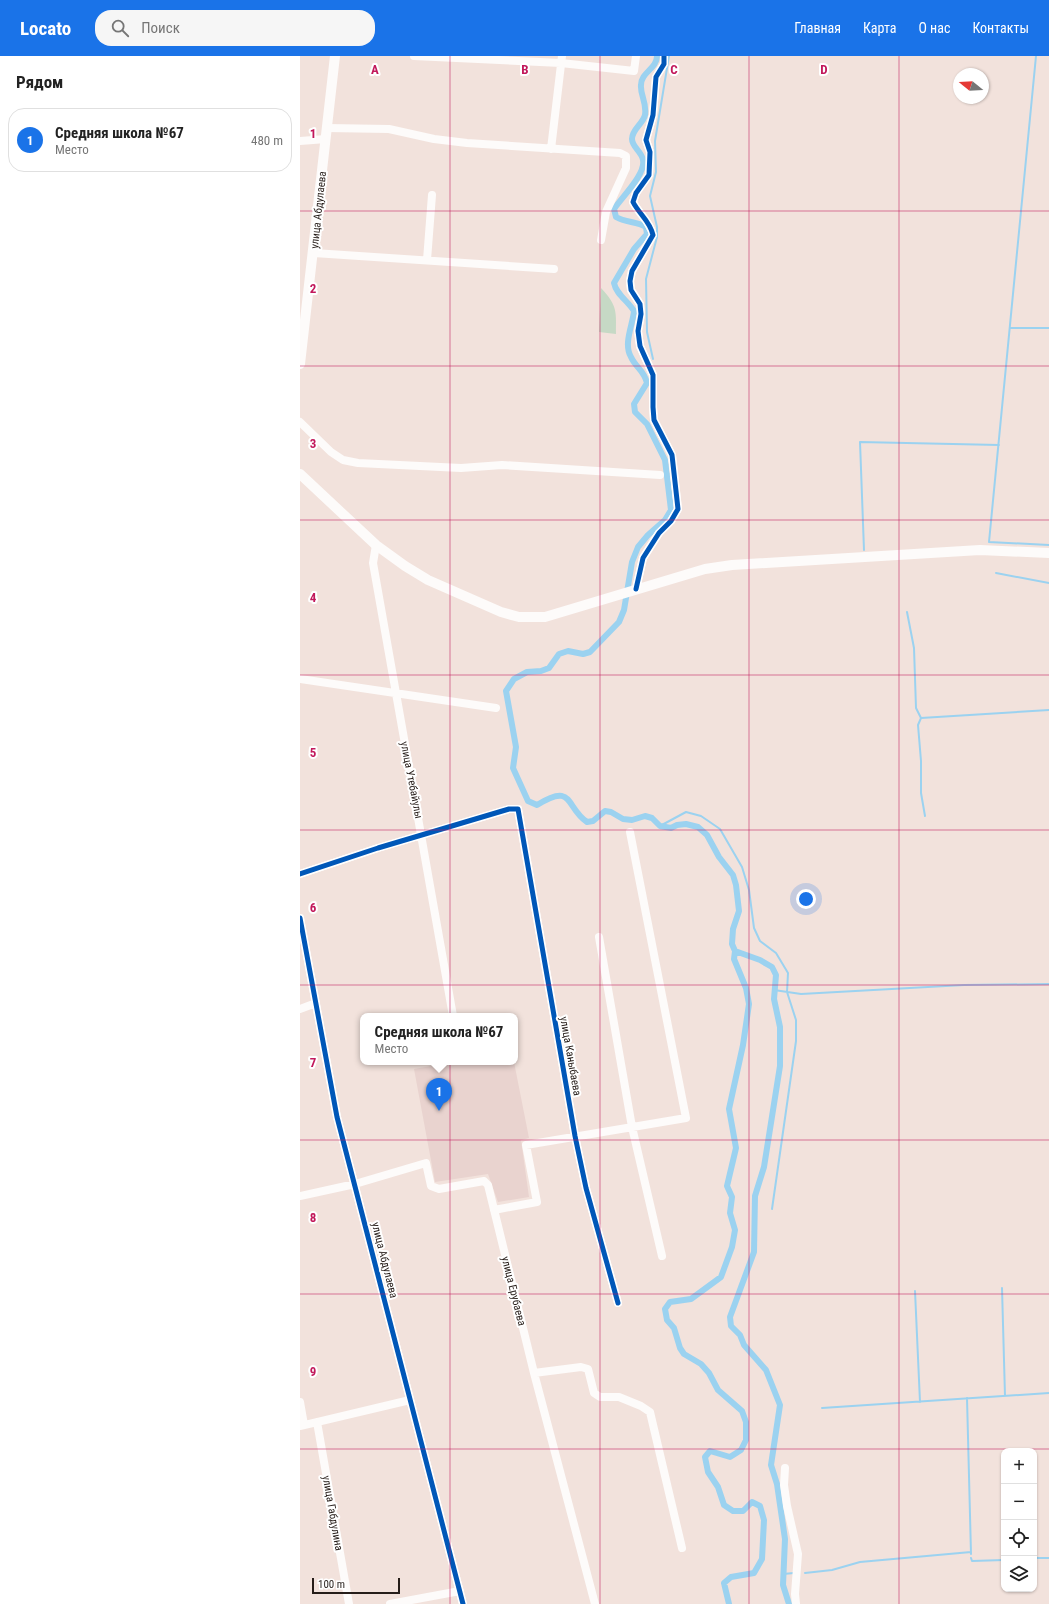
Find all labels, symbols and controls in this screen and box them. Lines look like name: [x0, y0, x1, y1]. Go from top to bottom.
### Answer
search box: [95, 10, 375, 46]
text: Locato: [20, 17, 71, 40]
icon: search: [109, 17, 131, 39]
text: Поиск: [141, 19, 180, 37]
text: Главная: [794, 20, 841, 36]
text: Карта: [863, 20, 896, 36]
text: О нас: [918, 20, 950, 36]
text: Контакты: [972, 20, 1029, 36]
text: A: [371, 62, 379, 77]
text: B: [521, 62, 529, 77]
text: C: [670, 62, 678, 77]
text: D: [820, 62, 828, 77]
north arrow: [953, 68, 989, 104]
text: Рядом: [16, 72, 63, 92]
text: Средняя школа №67: [55, 124, 184, 142]
text: 1: [310, 126, 316, 141]
text: 1: [27, 133, 33, 148]
text: 480 m: [251, 133, 283, 148]
text: Место: [55, 142, 89, 157]
street label: улица Абдулаева: [308, 171, 329, 249]
text: 2: [310, 281, 317, 296]
text: 3: [310, 436, 316, 451]
text: 4: [310, 590, 317, 605]
street label: улица Утебайулы: [398, 740, 425, 820]
text: 5: [310, 745, 317, 760]
your location: [796, 889, 816, 909]
text: 6: [310, 900, 317, 915]
popup: [360, 1013, 518, 1065]
street label: улица Каныбаева: [557, 1015, 584, 1097]
text: Средняя школа №67: [375, 1023, 503, 1041]
text: Место: [375, 1041, 408, 1056]
text: 7: [310, 1055, 317, 1070]
pin: 1: [426, 1078, 452, 1111]
text: 8: [310, 1210, 316, 1225]
street label: улица Абдулаева: [369, 1221, 400, 1299]
street label: улица Ерубаева: [499, 1255, 528, 1327]
text: 9: [310, 1364, 316, 1379]
map controls: [1001, 1448, 1037, 1592]
button: +: [1001, 1448, 1037, 1484]
street label: улица Габдулина: [319, 1474, 346, 1552]
button: −: [1001, 1484, 1037, 1520]
button: locate: [1001, 1520, 1037, 1556]
button: layers: [1001, 1556, 1037, 1592]
scale bar: [312, 1576, 400, 1595]
text: 100 m: [318, 1578, 345, 1591]

